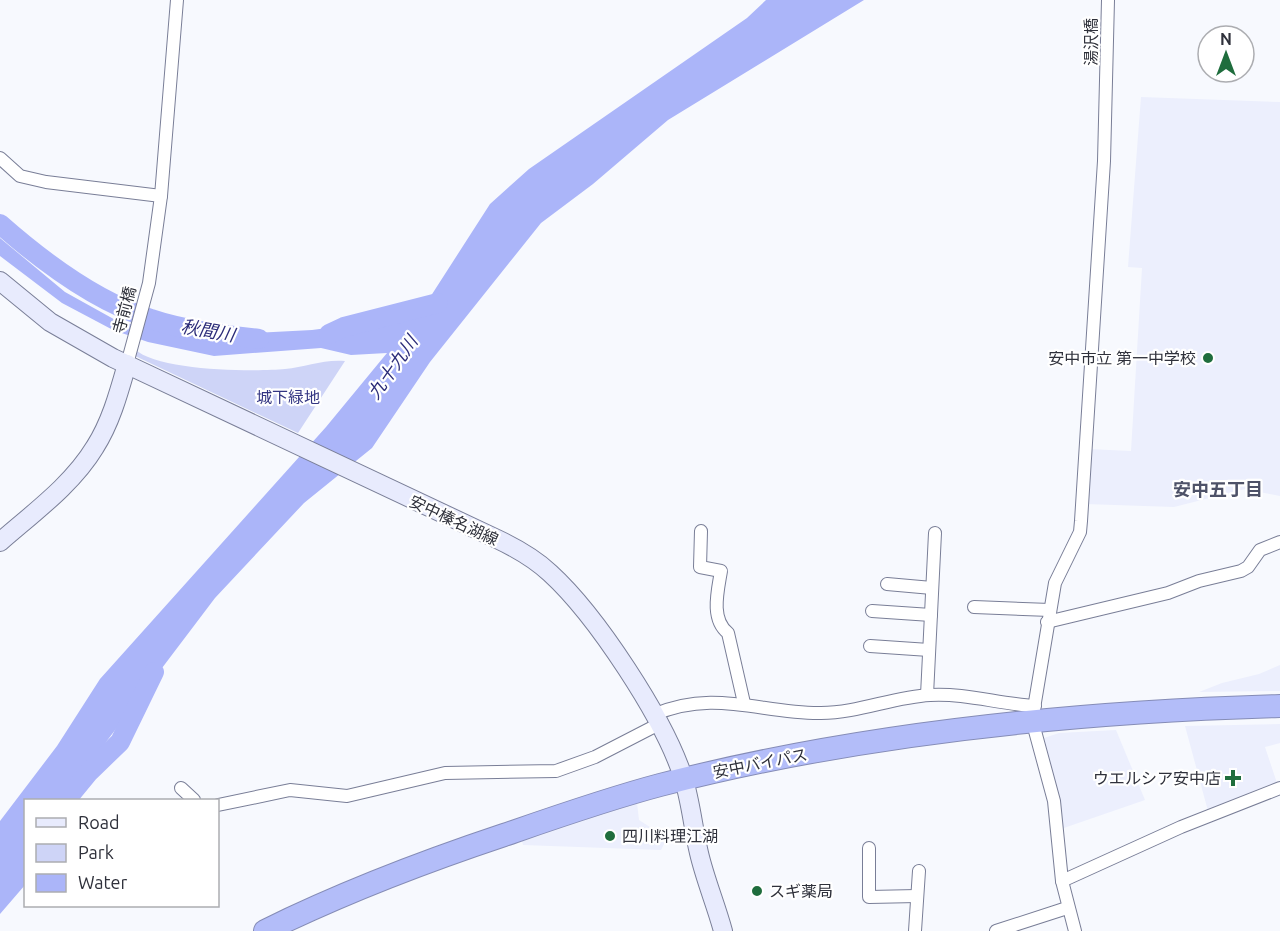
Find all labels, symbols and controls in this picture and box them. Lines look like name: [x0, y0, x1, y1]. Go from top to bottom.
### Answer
street label: 湯沢橋: [1082, 18, 1100, 66]
north arrow: [1196, 24, 1256, 84]
text: N: [1220, 30, 1232, 48]
street label: 寺前橋: [109, 284, 139, 336]
water label: 秋間川: [180, 315, 238, 345]
water label: 九十九川: [363, 330, 422, 402]
place label: 安中市立 第一中学校: [1048, 349, 1196, 367]
marker: 安中市立 第一中学校: [1201, 351, 1215, 365]
park label: 城下緑地: [256, 388, 320, 406]
district label: 安中五丁目: [1173, 479, 1263, 499]
street label: 安中榛名湖線: [407, 492, 501, 548]
street label: 安中バイパス: [711, 745, 809, 781]
place label: ウエルシア安中店: [1093, 769, 1221, 787]
marker: ウエルシア安中店: [1226, 771, 1240, 785]
legend: [24, 799, 219, 907]
text: Road: [78, 812, 120, 832]
place label: 四川料理江湖: [622, 827, 718, 845]
marker: 四川料理江湖: [603, 829, 617, 843]
text: Park: [78, 842, 114, 862]
text: Water: [78, 872, 128, 892]
place label: スギ薬局: [769, 882, 833, 900]
marker: スギ薬局: [750, 884, 764, 898]

